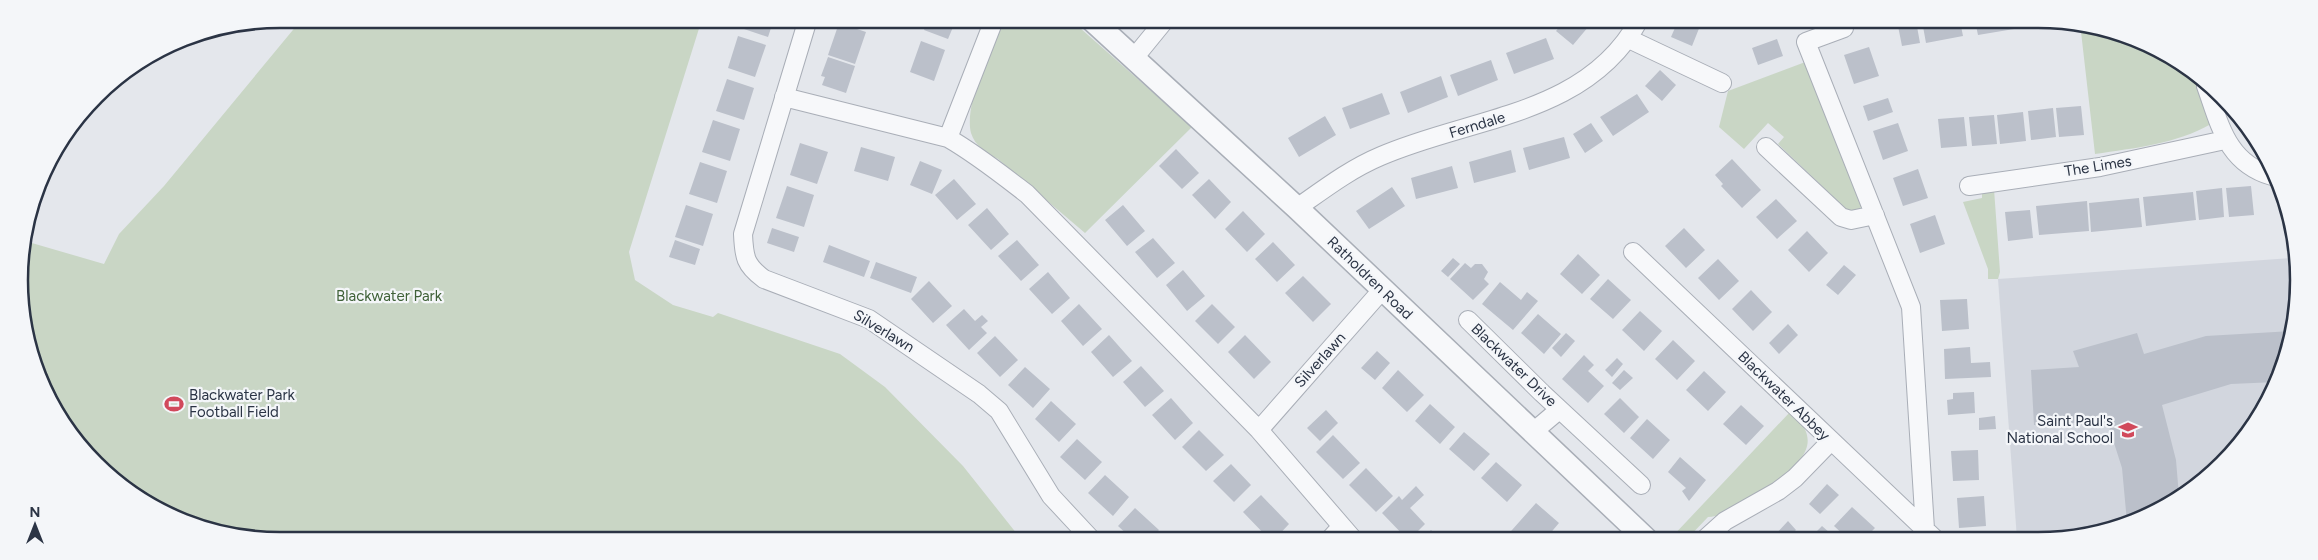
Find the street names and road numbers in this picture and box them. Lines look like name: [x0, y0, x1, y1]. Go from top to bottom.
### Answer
street label: Ferndale: [1447, 108, 1507, 142]
street label: The Limes: [2063, 152, 2133, 180]
street label: Ratholdren Road: [1324, 233, 1416, 323]
street label: Silverlawn: [850, 306, 918, 356]
street label: Blackwater Drive: [1467, 320, 1561, 410]
street label: Silverlawn: [1291, 329, 1349, 391]
street label: Blackwater Abbey: [1734, 348, 1834, 445]

